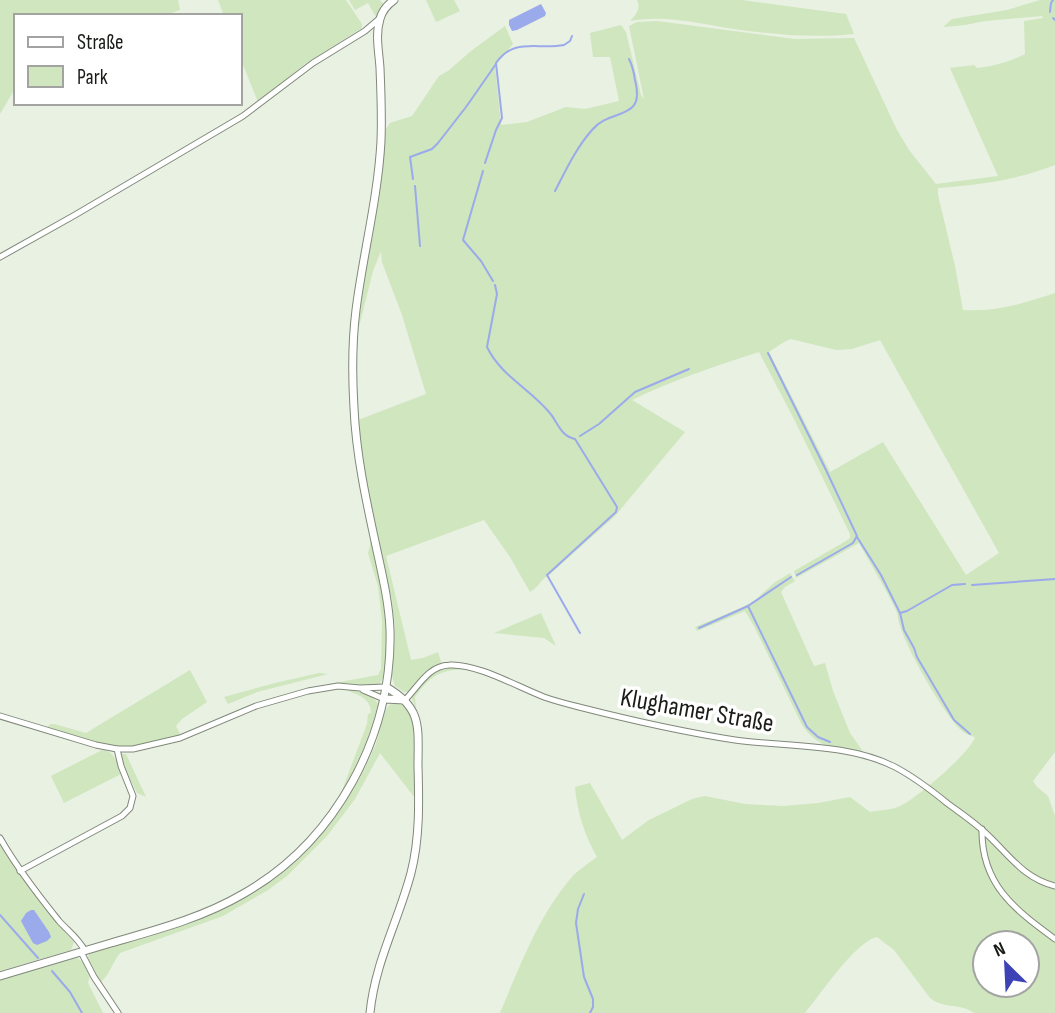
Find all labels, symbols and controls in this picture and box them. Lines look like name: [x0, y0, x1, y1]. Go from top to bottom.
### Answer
legend: [14, 14, 242, 105]
text: Straße: [77, 30, 123, 55]
text: Park: [77, 65, 108, 90]
street label: Klughamer Straße: [618, 682, 776, 740]
north arrow: [971, 929, 1041, 999]
text: N: [990, 937, 1009, 962]

